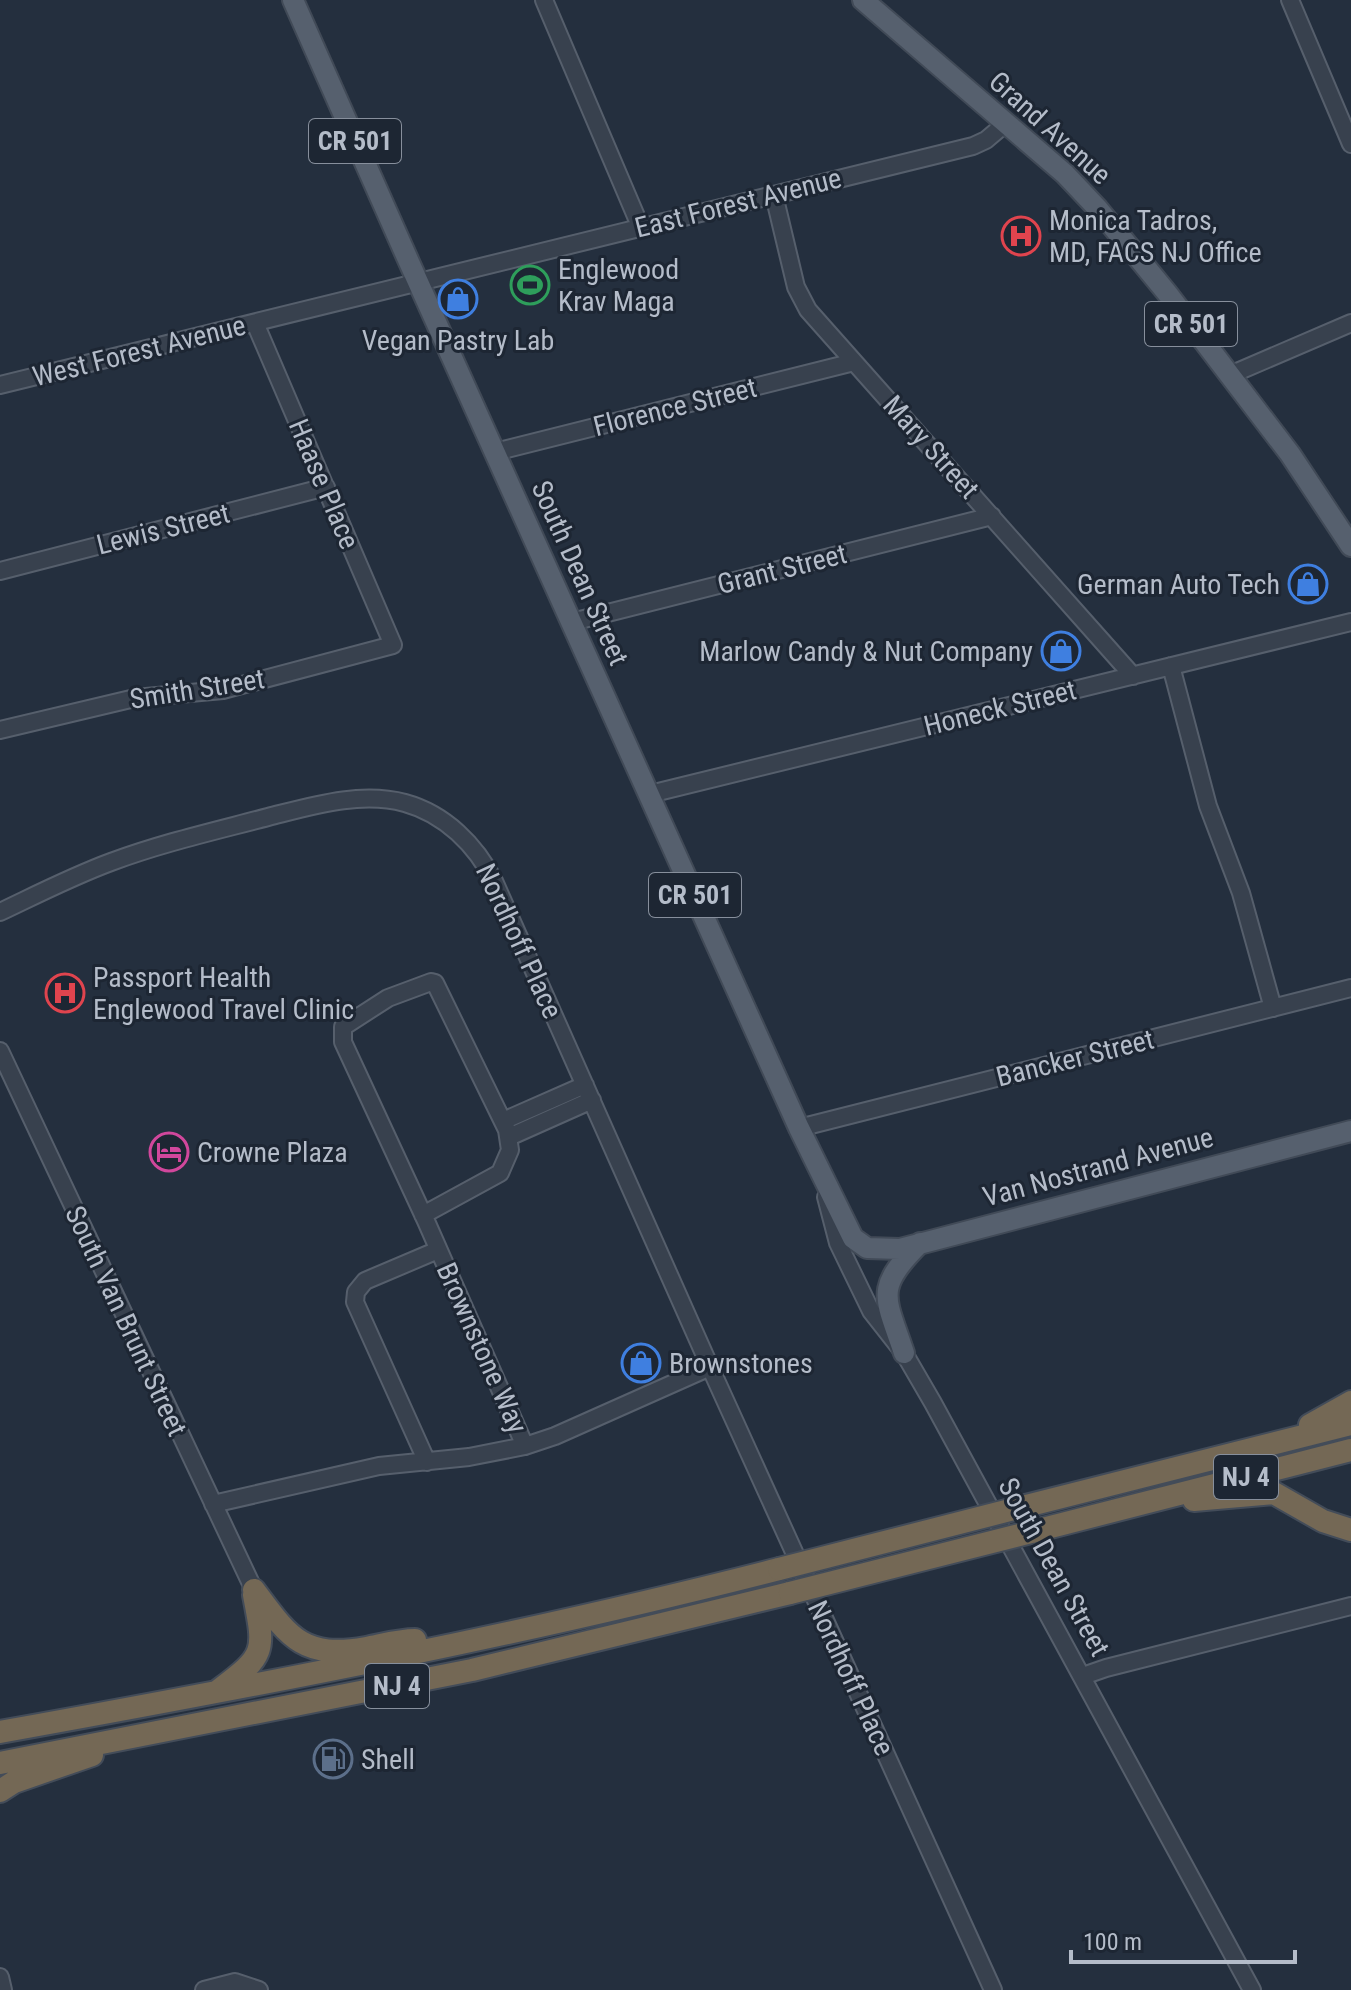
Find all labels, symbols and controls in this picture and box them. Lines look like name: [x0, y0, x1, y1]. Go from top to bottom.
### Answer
street label: Grand Avenue: [982, 65, 1118, 191]
road number: CR 501: [309, 119, 401, 163]
street label: East Forest Avenue: [631, 161, 845, 245]
place label: Monica Tadros, MD, FACS NJ Office: [1049, 204, 1262, 269]
hospital icon: Monica Tadros, MD, FACS NJ Office: [1000, 215, 1042, 257]
place label: Englewood Krav Maga: [558, 253, 679, 318]
sports icon: Englewood Krav Maga: [509, 264, 551, 306]
shop icon: Vegan Pastry Lab: [437, 278, 479, 320]
road number: CR 501: [1145, 302, 1237, 346]
street label: West Forest Avenue: [29, 309, 249, 393]
place label: Vegan Pastry Lab: [362, 324, 554, 357]
street label: Florence Street: [590, 371, 760, 443]
street label: Mary Street: [876, 389, 986, 505]
street label: Haase Place: [282, 414, 366, 554]
street label: South Dean Street: [525, 476, 635, 670]
street label: Lewis Street: [93, 497, 233, 561]
street label: Grant Street: [714, 537, 850, 601]
shop icon: German Auto Tech: [1287, 563, 1329, 605]
place label: German Auto Tech: [1077, 568, 1280, 601]
shop icon: Marlow Candy & Nut Company: [1040, 630, 1082, 672]
place label: Marlow Candy & Nut Company: [699, 635, 1033, 668]
street label: Smith Street: [127, 662, 267, 716]
street label: Honeck Street: [920, 673, 1080, 743]
street label: Nordhoff Place: [469, 858, 569, 1024]
road number: CR 501: [649, 873, 741, 917]
place label: Passport Health Englewood Travel Clinic: [93, 961, 354, 1026]
hospital icon: Passport Health Englewood Travel Clinic: [44, 972, 86, 1014]
street label: Bancker Street: [993, 1022, 1157, 1094]
street label: Van Nostrand Avenue: [979, 1120, 1217, 1214]
hotel icon: Crowne Plaza: [148, 1131, 190, 1173]
place label: Crowne Plaza: [197, 1136, 348, 1169]
street label: South Van Brunt Street: [58, 1201, 194, 1441]
street label: Brownstone Way: [430, 1258, 534, 1439]
shop icon: Brownstones: [620, 1342, 662, 1384]
place label: Brownstones: [669, 1347, 813, 1380]
road number: NJ 4: [1214, 1455, 1278, 1499]
street label: South Dean Street: [991, 1472, 1117, 1662]
street label: Nordhoff Place: [801, 1595, 901, 1761]
road number: NJ 4: [365, 1664, 429, 1708]
fuel station icon: Shell: [312, 1738, 354, 1780]
place label: Shell: [361, 1743, 415, 1776]
scale bar: [1071, 1914, 1295, 1964]
text: 100 m: [1083, 1928, 1142, 1956]

